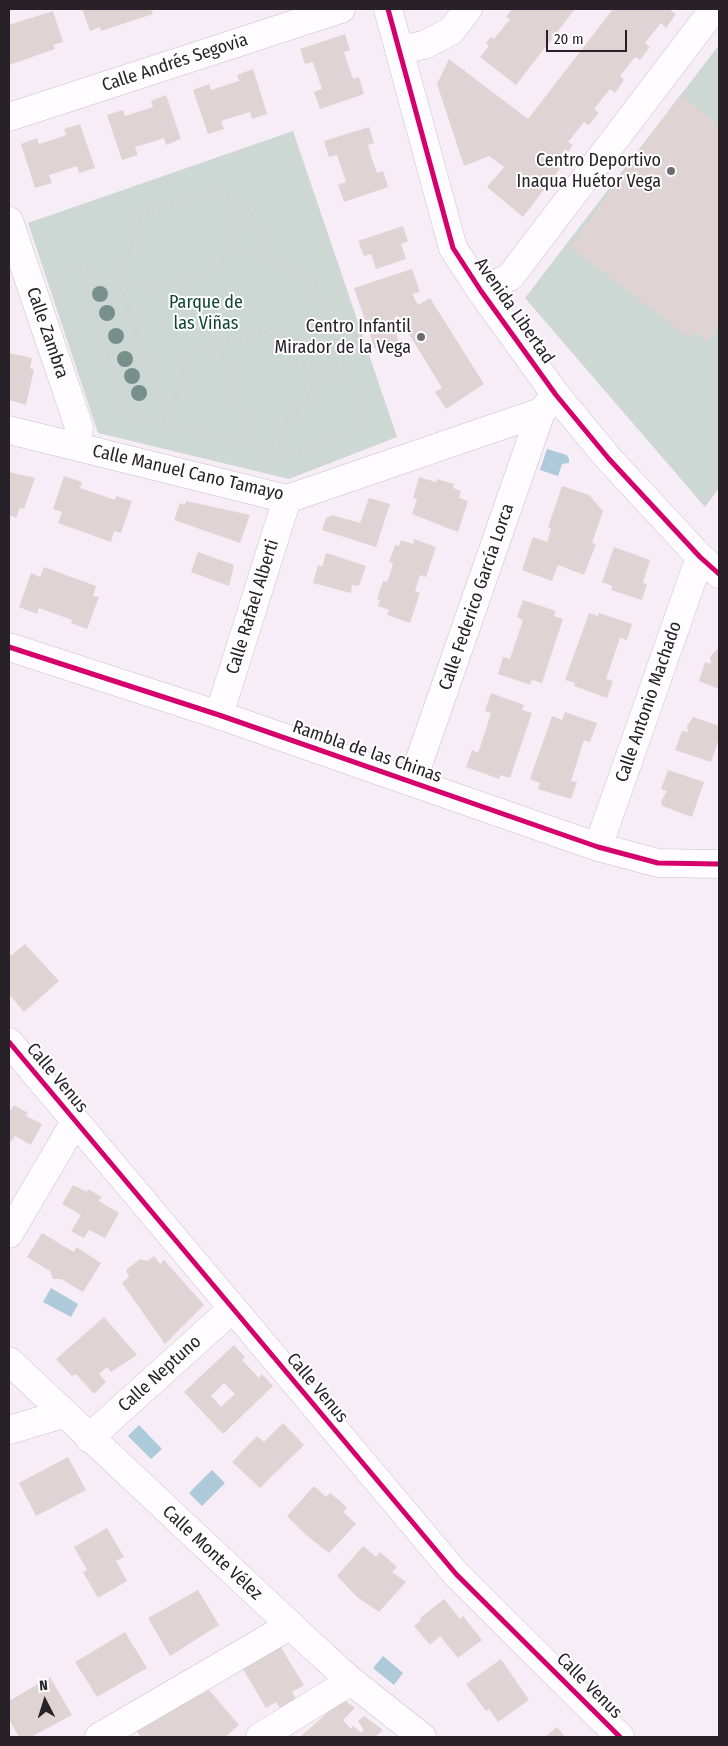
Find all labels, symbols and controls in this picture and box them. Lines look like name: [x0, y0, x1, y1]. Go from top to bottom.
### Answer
scale bar: [548, 20, 629, 52]
street label: Calle Andrés Segovia: [99, 29, 251, 97]
text: 20 m: [554, 30, 584, 48]
place label: Centro Deportivo Inaqua Huétor Vega: [517, 150, 661, 192]
marker: Centro Deportivo Inaqua Huétor Vega: [665, 165, 677, 177]
street label: Avenida Libertad: [469, 254, 559, 368]
street label: Calle Zambra: [21, 285, 73, 381]
park label: Parque de las Viñas: [169, 292, 243, 334]
place label: Centro Infantil Mirador de la Vega: [274, 316, 411, 358]
marker: Centro Infantil Mirador de la Vega: [415, 331, 427, 343]
street label: Calle Manuel Cano Tamayo: [90, 440, 286, 506]
street label: Calle Federico García Lorca: [435, 501, 519, 693]
street label: Calle Rafael Alberti: [222, 537, 284, 677]
street label: Calle Antonio Machado: [611, 619, 687, 785]
street label: Rambla de las Chinas: [290, 716, 444, 788]
street label: Calle Venus: [22, 1039, 92, 1117]
street label: Calle Neptuno: [114, 1331, 206, 1417]
street label: Calle Venus: [282, 1349, 352, 1427]
street label: Calle Monte Vélez: [158, 1501, 266, 1605]
street label: Calle Venus: [552, 1649, 626, 1723]
north arrow: [20, 1676, 70, 1726]
text: N: [39, 1677, 49, 1694]

